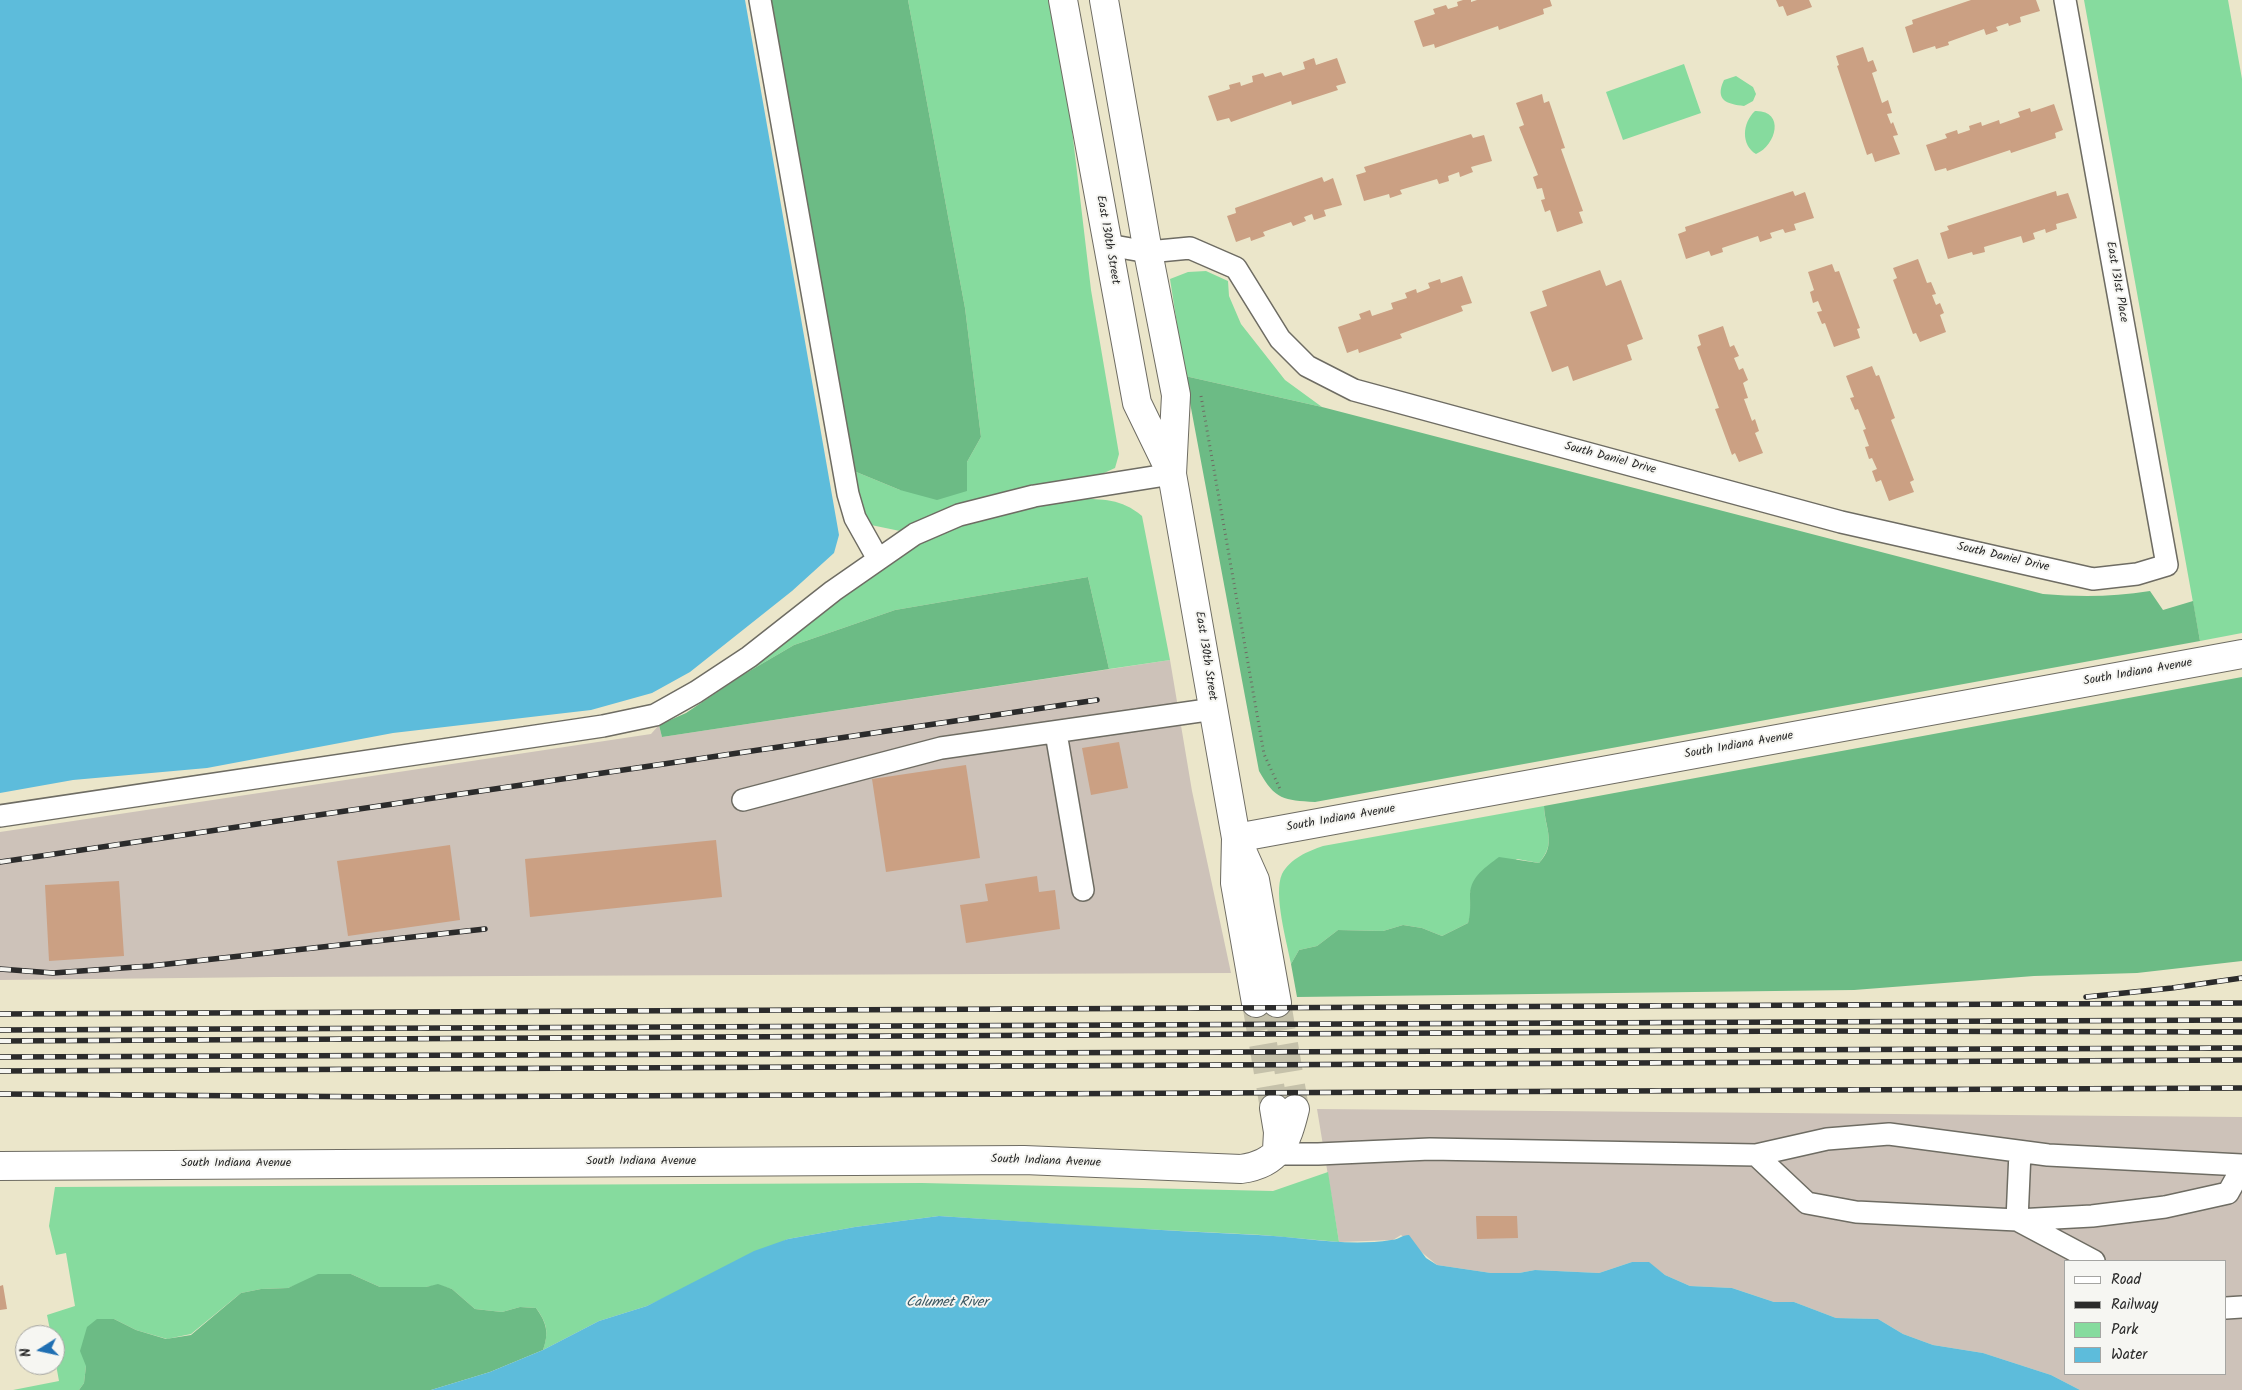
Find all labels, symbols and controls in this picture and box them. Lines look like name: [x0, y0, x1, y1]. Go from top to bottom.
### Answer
street label: East 130th Street: [1092, 194, 1122, 286]
street label: East 131st Place: [2102, 240, 2130, 324]
street label: South Daniel Drive: [1563, 440, 1657, 478]
street label: South Daniel Drive: [1955, 540, 2051, 576]
street label: East 130th Street: [1191, 610, 1219, 702]
street label: South Indiana Avenue: [2082, 656, 2194, 690]
street label: South Indiana Avenue: [1683, 729, 1795, 763]
street label: South Indiana Avenue: [1285, 802, 1397, 836]
street label: South Indiana Avenue: [991, 1153, 1101, 1171]
street label: South Indiana Avenue: [586, 1155, 696, 1169]
street label: South Indiana Avenue: [181, 1157, 291, 1171]
legend: [2064, 1260, 2227, 1375]
text: Road: [2111, 1268, 2141, 1292]
text: Railway: [2111, 1293, 2158, 1317]
water label: Calumet River: [906, 1296, 988, 1312]
text: Park: [2111, 1318, 2138, 1342]
north arrow: [15, 1325, 65, 1375]
text: Water: [2111, 1343, 2147, 1367]
text: N: [15, 1346, 38, 1359]

